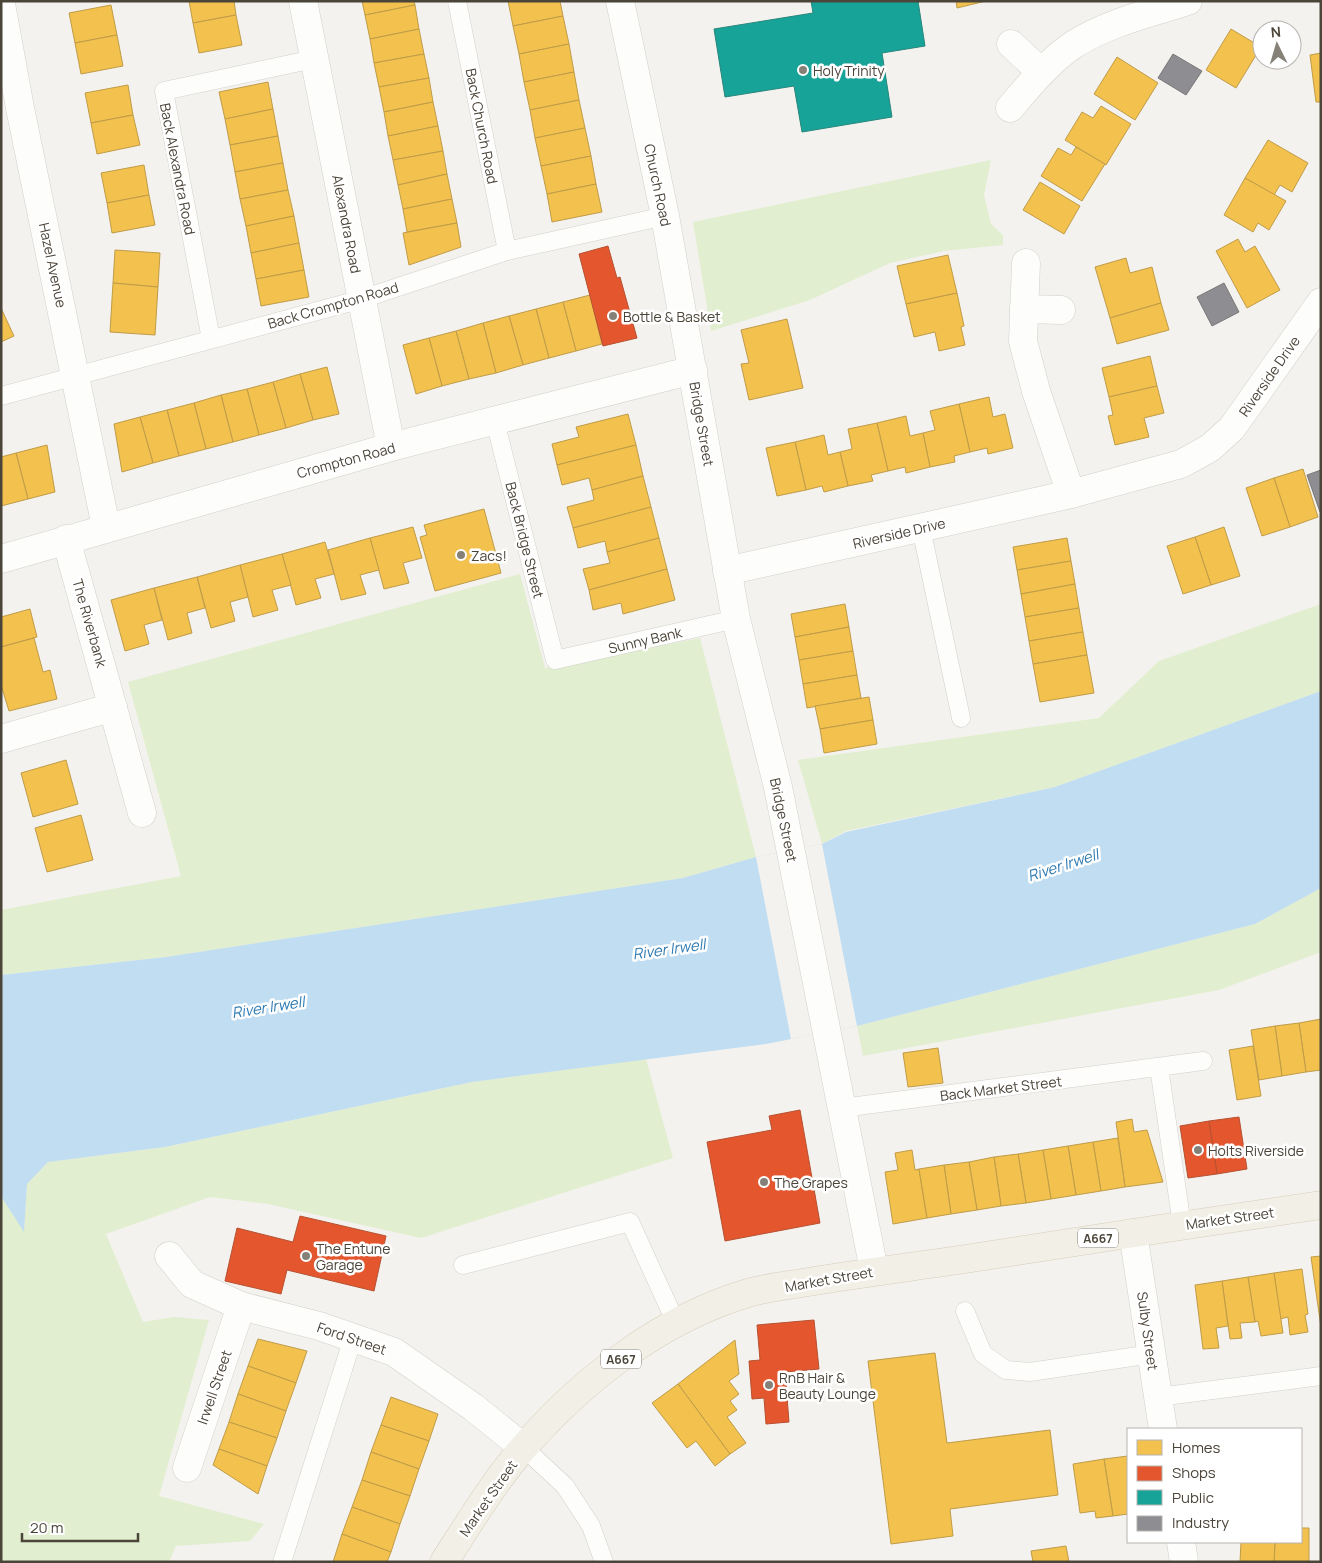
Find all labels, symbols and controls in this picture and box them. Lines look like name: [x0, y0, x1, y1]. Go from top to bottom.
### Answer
north arrow: [1252, 20, 1302, 70]
text: N: [1270, 22, 1282, 41]
place label: Holy Trinity: [813, 61, 885, 80]
marker: Holy Trinity: [797, 64, 809, 76]
street label: Back Church Road: [461, 67, 503, 185]
street label: Back Alexandra Road: [156, 101, 200, 237]
street label: Church Road: [640, 142, 676, 228]
street label: Alexandra Road: [328, 173, 366, 275]
street label: Hazel Avenue: [35, 221, 71, 309]
street label: Back Crompton Road: [265, 277, 401, 333]
place label: Bottle & Basket: [623, 307, 721, 326]
marker: Bottle & Basket: [607, 310, 619, 322]
street label: Riverside Drive: [1234, 332, 1304, 420]
street label: Bridge Street: [685, 380, 719, 468]
street label: Crompton Road: [295, 438, 397, 482]
street label: Back Bridge Street: [501, 480, 549, 601]
street label: Riverside Drive: [851, 513, 947, 553]
place label: Zacs!: [471, 546, 507, 565]
marker: Zacs!: [455, 549, 467, 561]
street label: The Riverbank: [68, 577, 112, 670]
street label: Sunny Bank: [606, 622, 685, 658]
street label: Bridge Street: [766, 776, 802, 864]
water label: River Irwell: [1025, 843, 1103, 886]
water label: River Irwell: [631, 933, 709, 965]
water label: River Irwell: [230, 991, 308, 1023]
street label: Back Market Street: [939, 1071, 1064, 1105]
place label: Holts Riverside: [1208, 1141, 1304, 1160]
marker: Holts Riverside: [1192, 1144, 1204, 1156]
place label: The Grapes: [774, 1173, 848, 1192]
marker: The Grapes: [758, 1176, 770, 1188]
street label: Market Street: [1185, 1202, 1276, 1234]
road number: A667: [1078, 1228, 1118, 1248]
place label: The Entune Garage: [316, 1239, 390, 1274]
marker: The Entune Garage: [300, 1250, 312, 1262]
street label: Market Street: [783, 1262, 875, 1296]
street label: Sulby Street: [1133, 1290, 1163, 1372]
street label: Ford Street: [315, 1317, 390, 1359]
street label: Irwell Street: [192, 1347, 236, 1427]
road number: A667: [601, 1350, 641, 1368]
place label: RnB Hair & Beauty Lounge: [779, 1368, 876, 1403]
marker: RnB Hair & Beauty Lounge: [763, 1379, 775, 1391]
legend: [1127, 1428, 1302, 1543]
text: Homes: [1172, 1437, 1221, 1458]
street label: Market Street: [455, 1456, 522, 1540]
text: Shops: [1172, 1462, 1216, 1483]
text: Public: [1172, 1487, 1214, 1508]
scale bar: [22, 1510, 139, 1542]
text: Industry: [1172, 1512, 1229, 1533]
text: 20 m: [30, 1517, 63, 1538]

